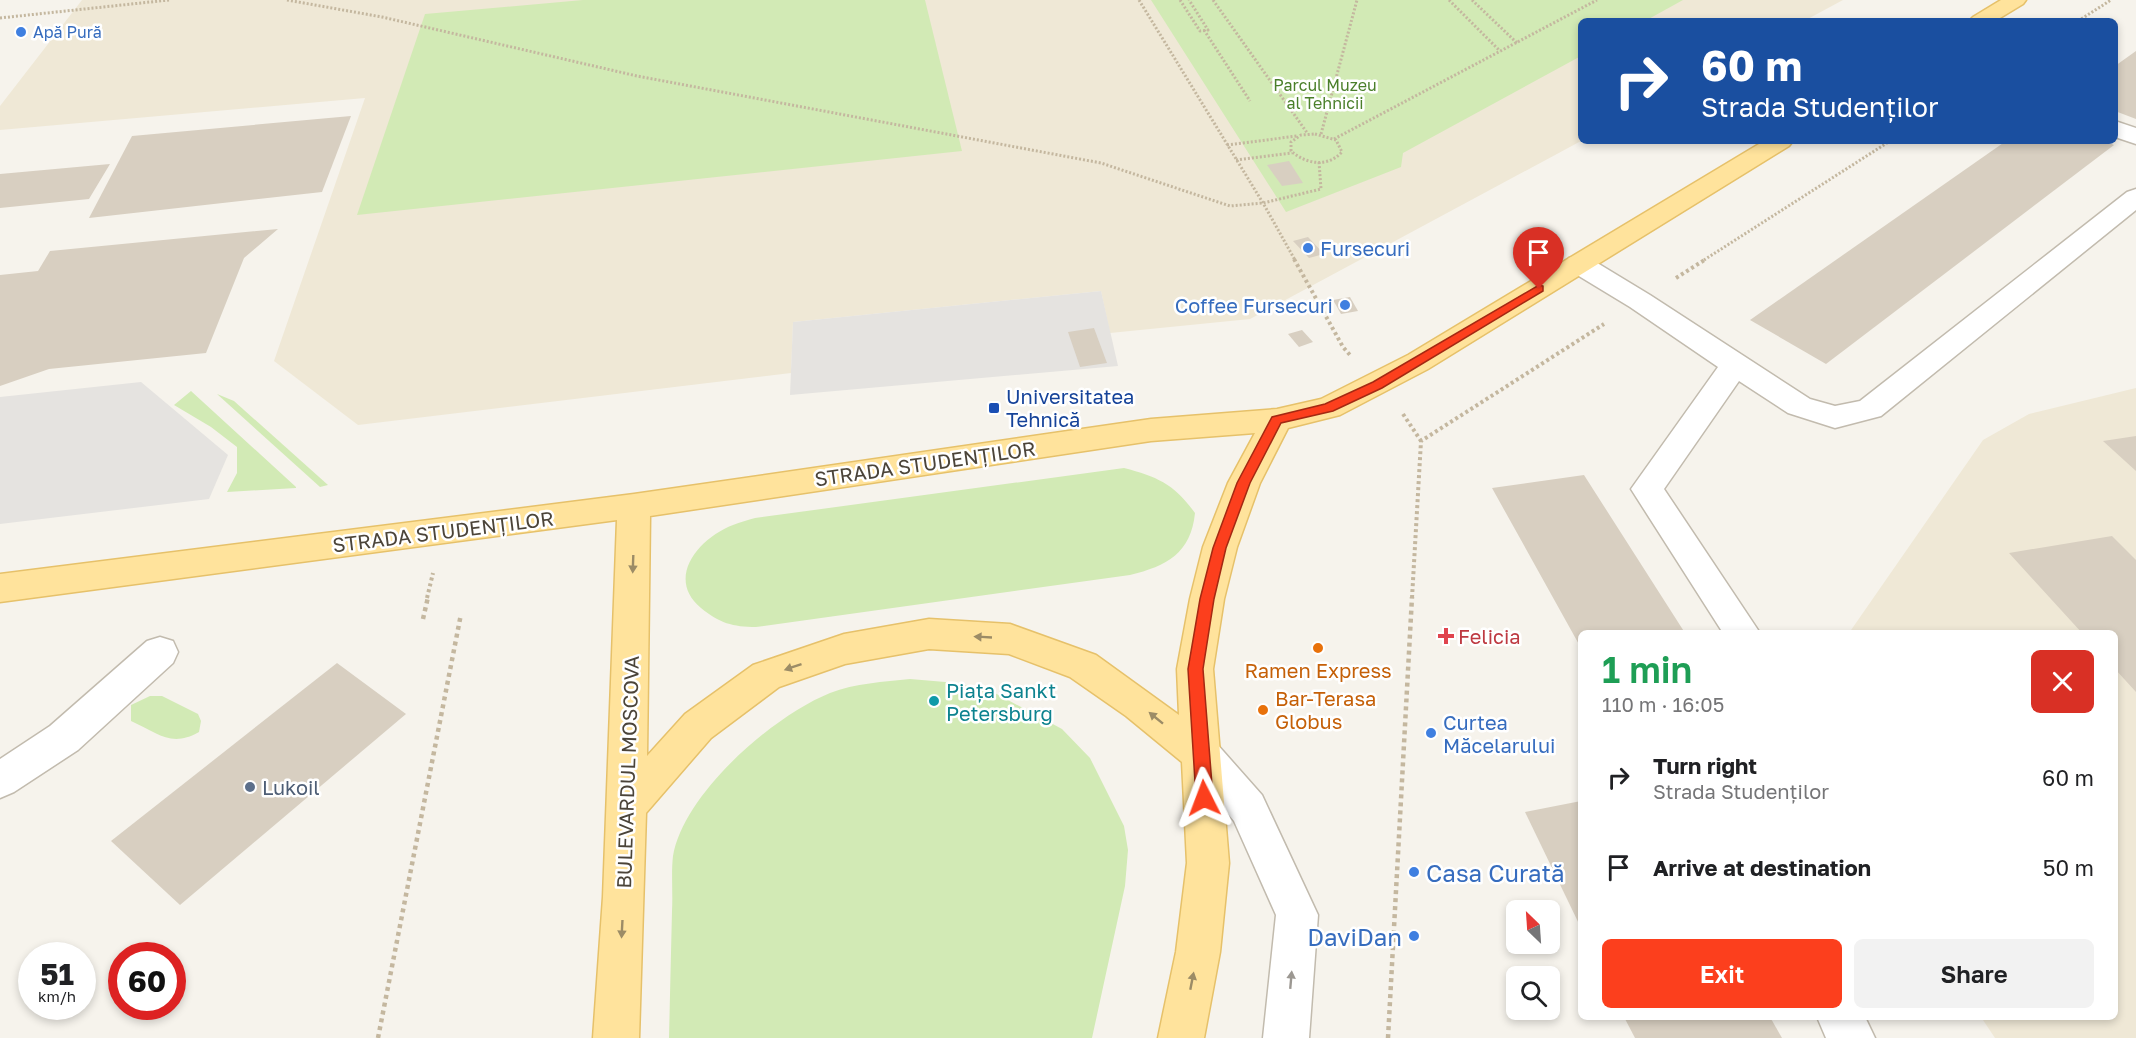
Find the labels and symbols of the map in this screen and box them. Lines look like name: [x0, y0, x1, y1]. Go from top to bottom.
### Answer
place label: Apă Pură: [33, 22, 102, 42]
marker: Apă Pură: [14, 25, 28, 39]
park label: Parcul Muzeu al Tehnicii: [1273, 75, 1377, 113]
pin: [1513, 227, 1564, 289]
place label: Fursecuri: [1320, 236, 1410, 260]
marker: Fursecuri: [1301, 241, 1315, 255]
place label: Coffee Fursecuri: [1175, 293, 1333, 317]
marker: Coffee Fursecuri: [1338, 298, 1352, 312]
place label: Universitatea Tehnică: [1006, 384, 1134, 431]
marker: Universitatea Tehnică: [987, 401, 1001, 415]
street label: STRADA STUDENȚILOR: [813, 436, 1037, 491]
street label: STRADA STUDENȚILOR: [331, 506, 555, 557]
one-way arrow: [628, 555, 638, 574]
place label: Felicia: [1458, 624, 1521, 648]
marker: Felicia: [1439, 629, 1453, 643]
one-way arrow: [974, 633, 993, 642]
marker: Ramen Express: [1311, 641, 1325, 655]
street label: BULEVARDUL MOSCOVA: [611, 655, 643, 889]
place label: Ramen Express: [1244, 658, 1392, 682]
one-way arrow: [784, 662, 802, 672]
place label: Piața Sankt Petersburg: [946, 678, 1056, 725]
place label: Bar-Terasa Globus: [1275, 686, 1376, 733]
marker: Piața Sankt Petersburg: [927, 694, 941, 708]
marker: Bar-Terasa Globus: [1256, 703, 1270, 717]
place label: Curtea Măcelarului: [1443, 710, 1555, 757]
one-way arrow: [1149, 713, 1164, 725]
marker: Curtea Măcelarului: [1424, 726, 1438, 740]
position arrow: [1172, 766, 1236, 830]
place label: Lukoil: [262, 775, 320, 799]
marker: Lukoil: [243, 780, 257, 794]
place label: Casa Curată: [1426, 858, 1565, 887]
marker: Casa Curată: [1407, 865, 1421, 879]
north arrow: [1506, 900, 1560, 954]
one-way arrow: [617, 919, 627, 938]
place label: DaviDan: [1307, 922, 1402, 951]
marker: DaviDan: [1407, 929, 1421, 943]
speed limit sign: 60: [108, 942, 186, 1020]
one-way arrow: [1286, 970, 1296, 989]
one-way arrow: [1188, 971, 1197, 990]

